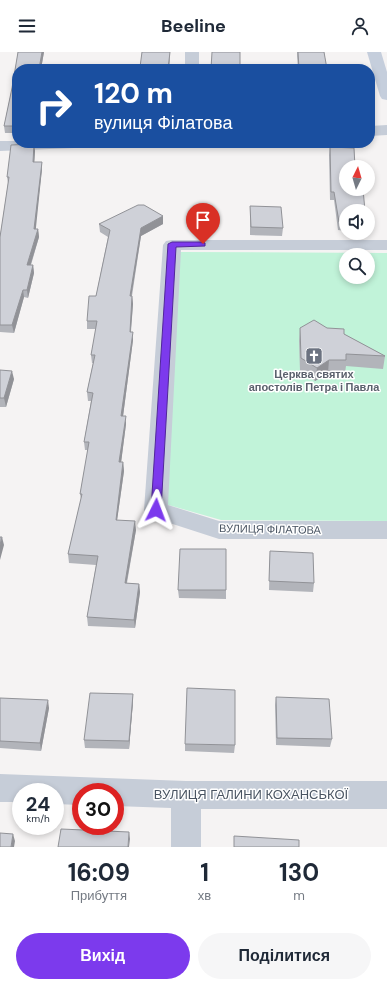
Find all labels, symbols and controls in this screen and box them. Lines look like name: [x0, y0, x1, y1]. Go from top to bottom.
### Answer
text: Beeline: [161, 14, 226, 38]
icon: menu: [16, 15, 38, 37]
icon: person: [349, 15, 371, 37]
text: 120 m: [94, 75, 173, 112]
icon: right: [28, 80, 80, 132]
text: вулиця Філатова: [94, 111, 232, 135]
north arrow: [339, 160, 375, 196]
map controls: [339, 160, 375, 284]
pin: [186, 203, 220, 244]
button: sound: [339, 204, 375, 240]
icon: arrive: [192, 209, 214, 231]
button: search: [339, 248, 375, 284]
church icon: Церква святих апостолів Петра і Павла: [304, 346, 324, 366]
place label: Церква святих апостолів Петра і Павла: [249, 367, 380, 394]
position arrow: [135, 489, 177, 531]
street label: ВУЛИЦЯ ФІЛАТОВА: [219, 521, 322, 537]
speed limit sign: 30: [72, 783, 124, 835]
street label: ВУЛИЦЯ ГАЛИНИ КОХАНСЬКОЇ: [154, 786, 349, 803]
text: 24: [26, 791, 50, 817]
text: km/h: [26, 812, 50, 825]
text: 16:09: [68, 857, 130, 888]
text: 1: [200, 857, 209, 888]
text: 130: [279, 857, 319, 888]
text: Прибуття: [71, 887, 127, 904]
text: хв: [198, 887, 211, 904]
text: m: [293, 887, 305, 904]
button: Вихід: [16, 933, 190, 979]
button: Поділитися: [198, 933, 371, 979]

